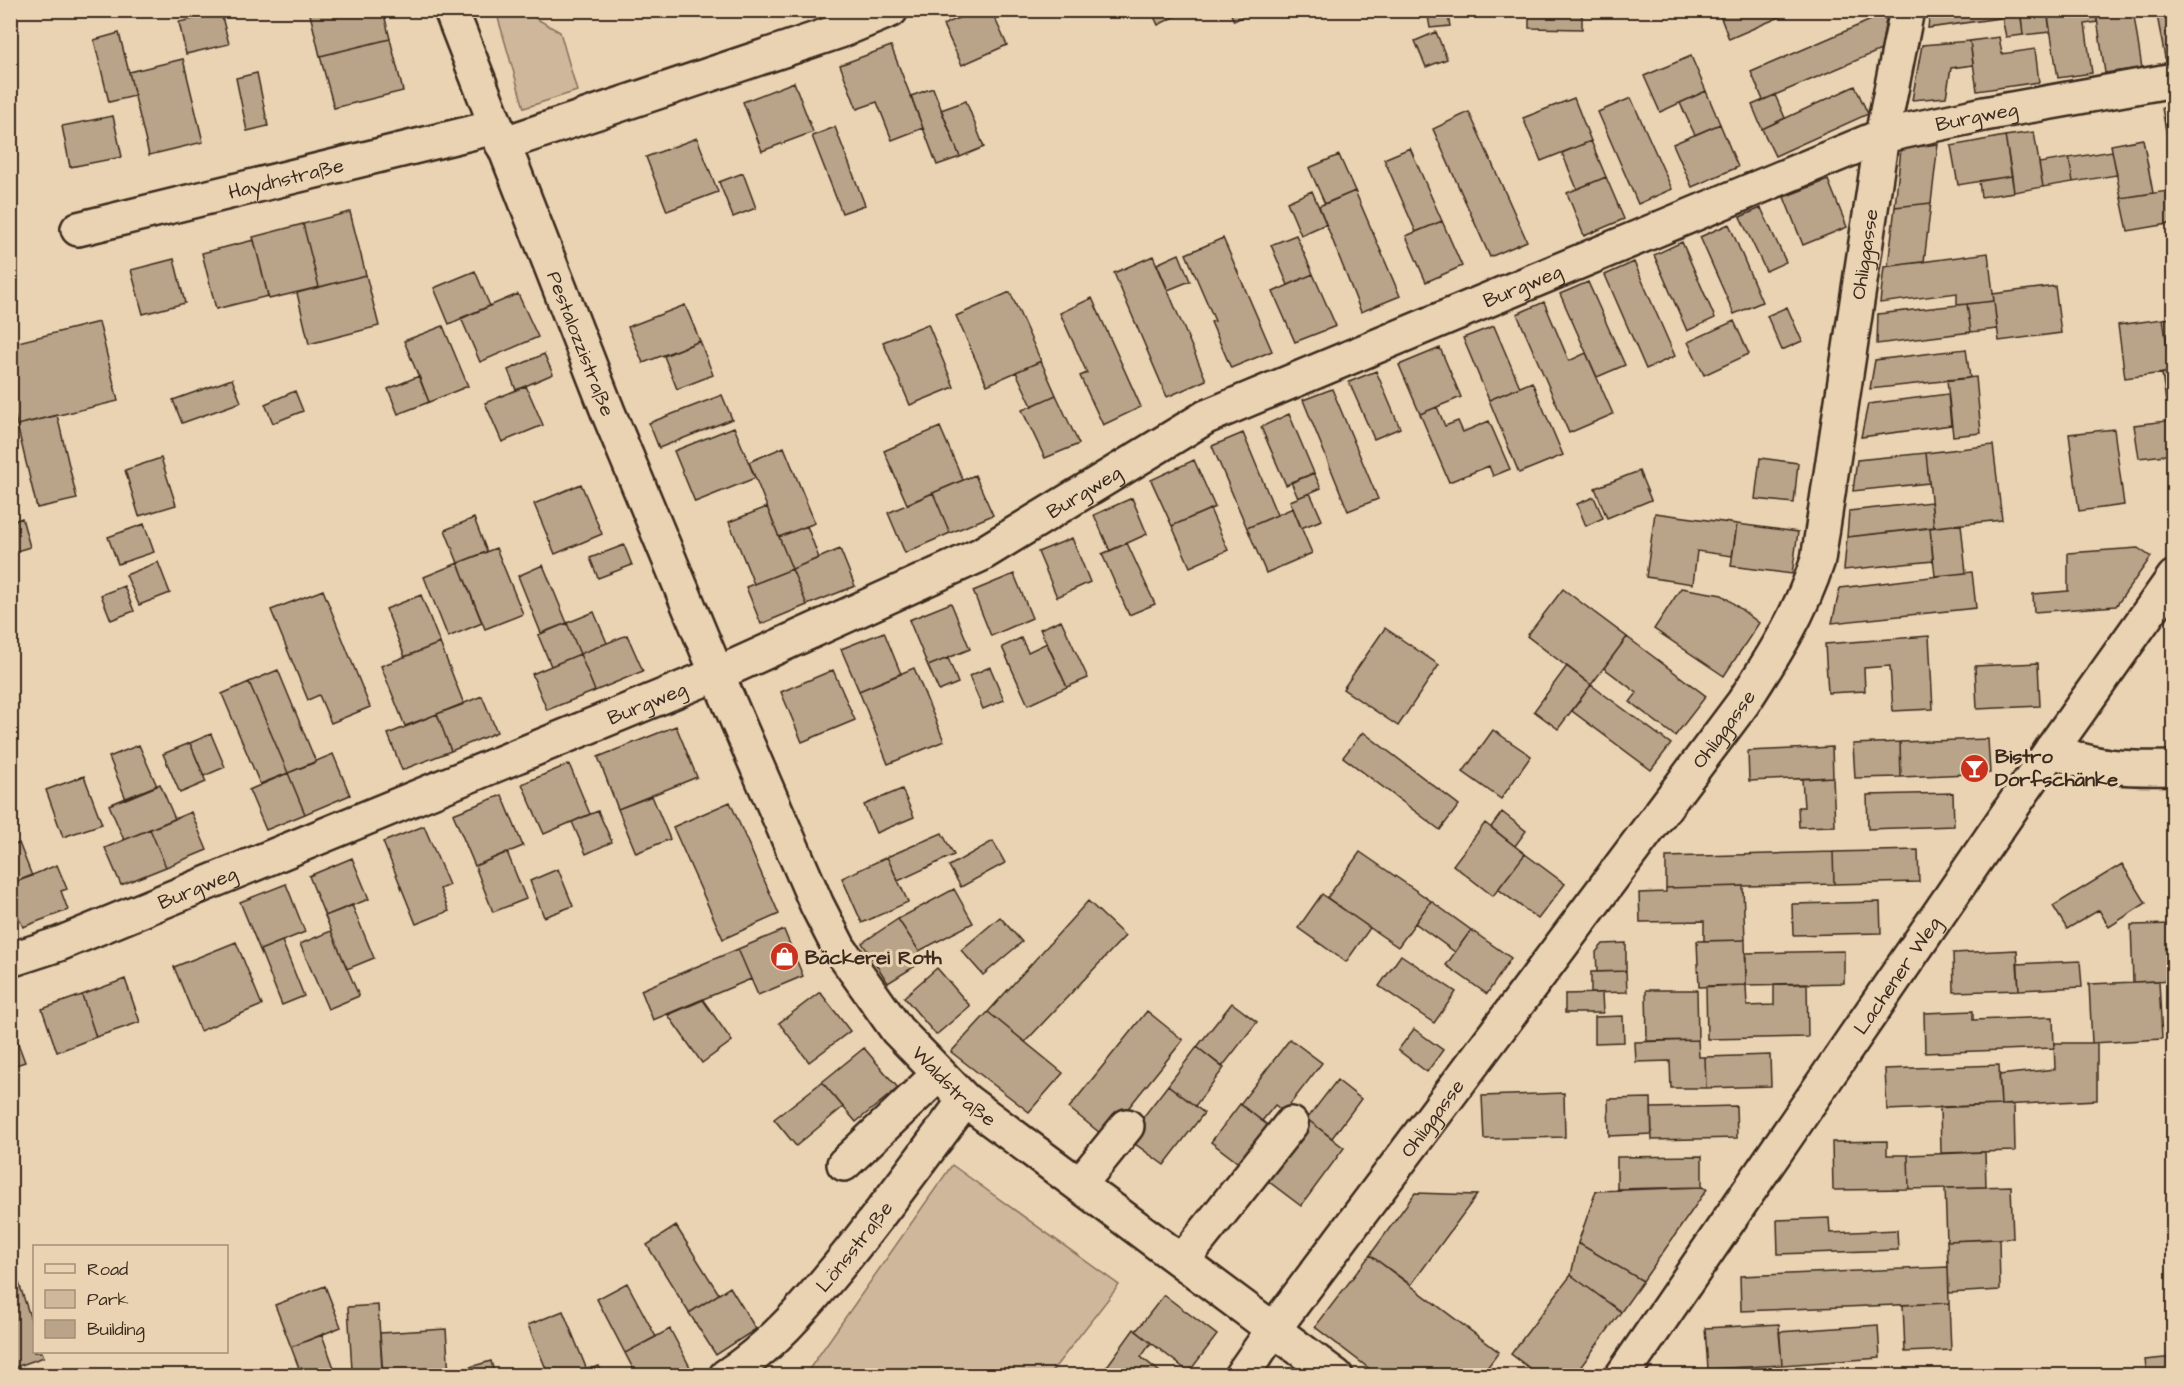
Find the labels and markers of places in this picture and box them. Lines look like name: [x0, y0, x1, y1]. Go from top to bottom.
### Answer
place label: Bistro Dorfschänke: [1995, 743, 2118, 794]
bar icon: Bistro Dorfschänke: [1958, 752, 1990, 784]
shop icon: Bäckerei Roth: [768, 941, 800, 973]
place label: Bäckerei Roth: [805, 944, 943, 972]

